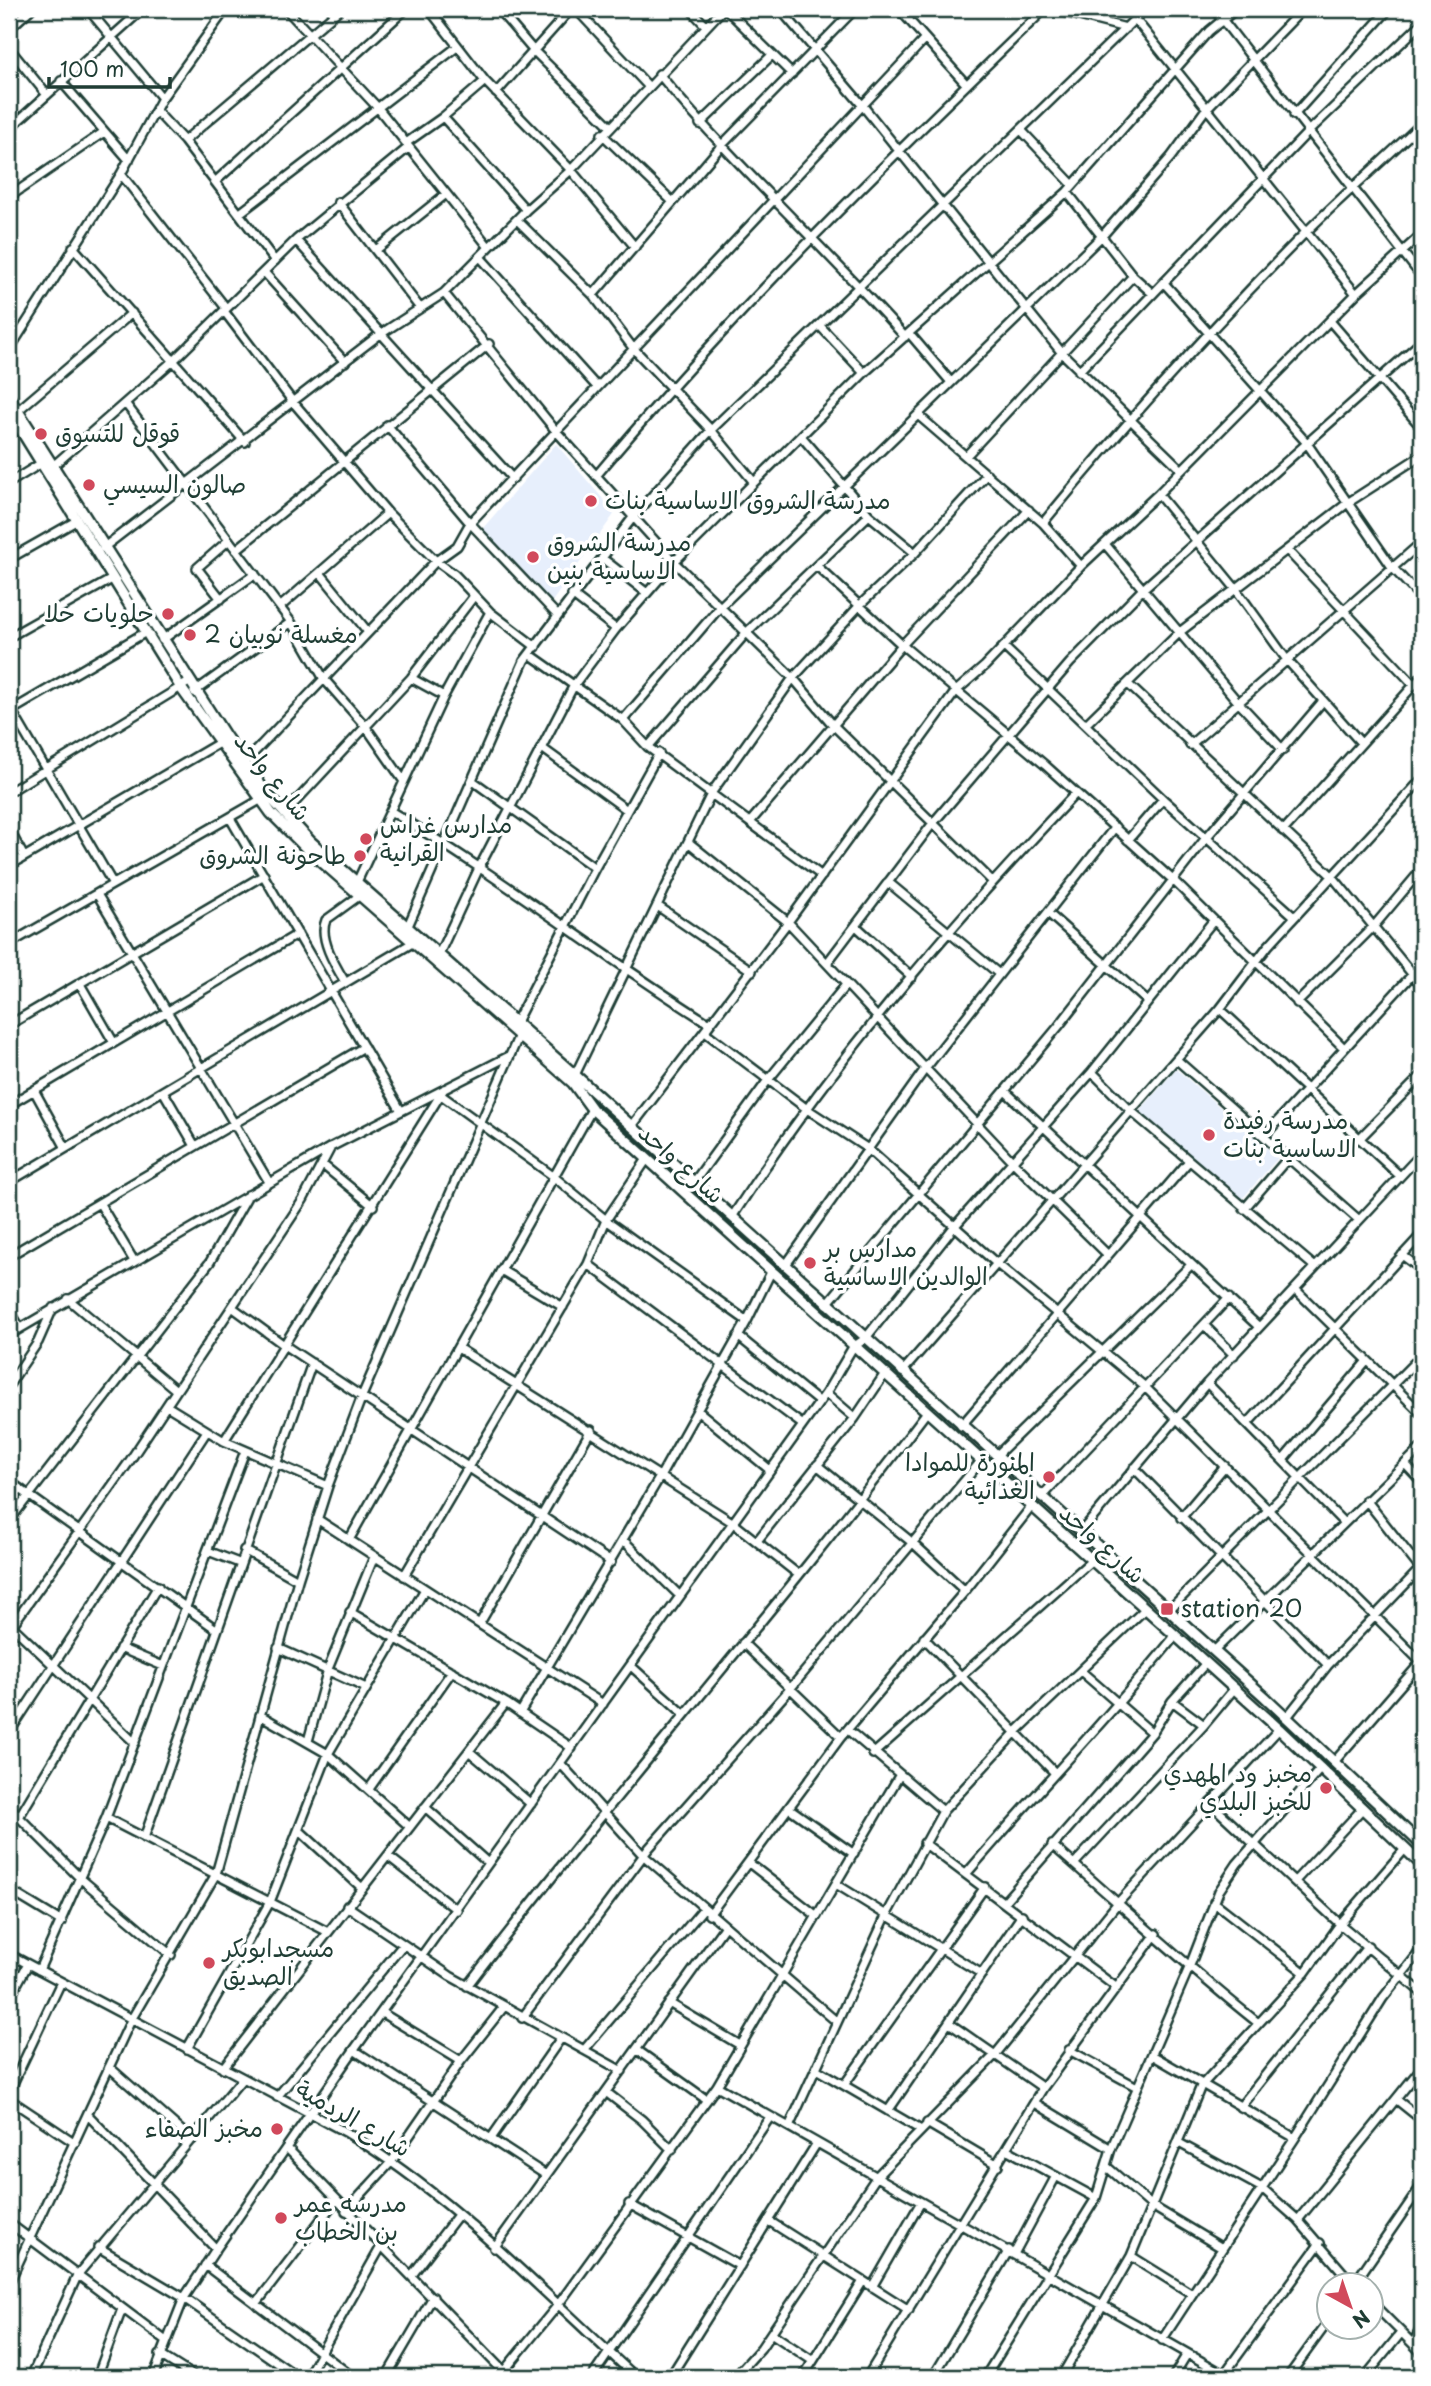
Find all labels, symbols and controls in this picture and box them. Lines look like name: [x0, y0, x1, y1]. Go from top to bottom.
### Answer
scale bar: [49, 46, 170, 90]
text: 100 m: [60, 52, 124, 84]
place label: قوقل للتسوق: [55, 414, 180, 450]
marker: قوقل للتسوق: [33, 426, 49, 442]
place label: صالون السيسي: [103, 465, 246, 506]
marker: صالون السيسي: [81, 477, 97, 493]
place label: مدرسة الشروق الاساسية بنات: [605, 481, 891, 517]
marker: مدرسة الشروق الاساسية بنات: [583, 493, 599, 509]
place label: مدرسة الشروق الاساسية بنين: [547, 523, 691, 587]
marker: مدرسة الشروق الاساسية بنين: [525, 549, 541, 565]
place label: حلويات حلا: [44, 594, 154, 630]
marker: حلويات حلا: [160, 606, 176, 622]
place label: مغسلة نوبيان 2: [204, 615, 358, 651]
marker: مغسلة نوبيان 2: [182, 627, 198, 643]
street label: شارع واحد: [226, 723, 321, 829]
place label: مدارس غراس القرانية: [380, 805, 512, 869]
marker: مدارس غراس القرانية: [358, 831, 374, 847]
place label: طاحونة الشروق: [199, 836, 346, 872]
marker: طاحونة الشروق: [352, 848, 368, 864]
place label: مدرسة رفيدة الاساسية بنات: [1223, 1101, 1357, 1165]
street label: شارع واحد: [630, 1114, 734, 1212]
marker: مدرسة رفيدة الاساسية بنات: [1201, 1127, 1217, 1143]
place label: مدارس بر الوالدين الاساسية: [822, 1229, 988, 1293]
marker: مدارس بر الوالدين الاساسية: [802, 1255, 818, 1271]
place label: المنورة للموادا الغذائية: [905, 1443, 1035, 1507]
marker: المنورة للموادا الغذائية: [1041, 1469, 1057, 1485]
street label: شارع واحد: [1051, 1494, 1155, 1592]
place label: station 20: [1181, 1589, 1302, 1625]
marker: station 20: [1159, 1601, 1175, 1617]
place label: مخبز ود المهدي للخبز البلدي: [1163, 1754, 1312, 1819]
marker: مخبز ود المهدي للخبز البلدي: [1318, 1780, 1334, 1796]
place label: مسجدابوبكر الصديق: [221, 1929, 334, 1993]
marker: مسجدابوبكر الصديق: [201, 1955, 217, 1971]
street label: شارع الردمية: [289, 2070, 418, 2166]
place label: مخبز الصفاء: [145, 2109, 263, 2145]
marker: مخبز الصفاء: [269, 2121, 285, 2137]
place label: مدرسه عمر بن الخطاب: [293, 2184, 407, 2248]
marker: مدرسه عمر بن الخطاب: [273, 2210, 289, 2226]
north arrow: [1316, 2270, 1386, 2340]
text: N: [1347, 2304, 1376, 2335]

